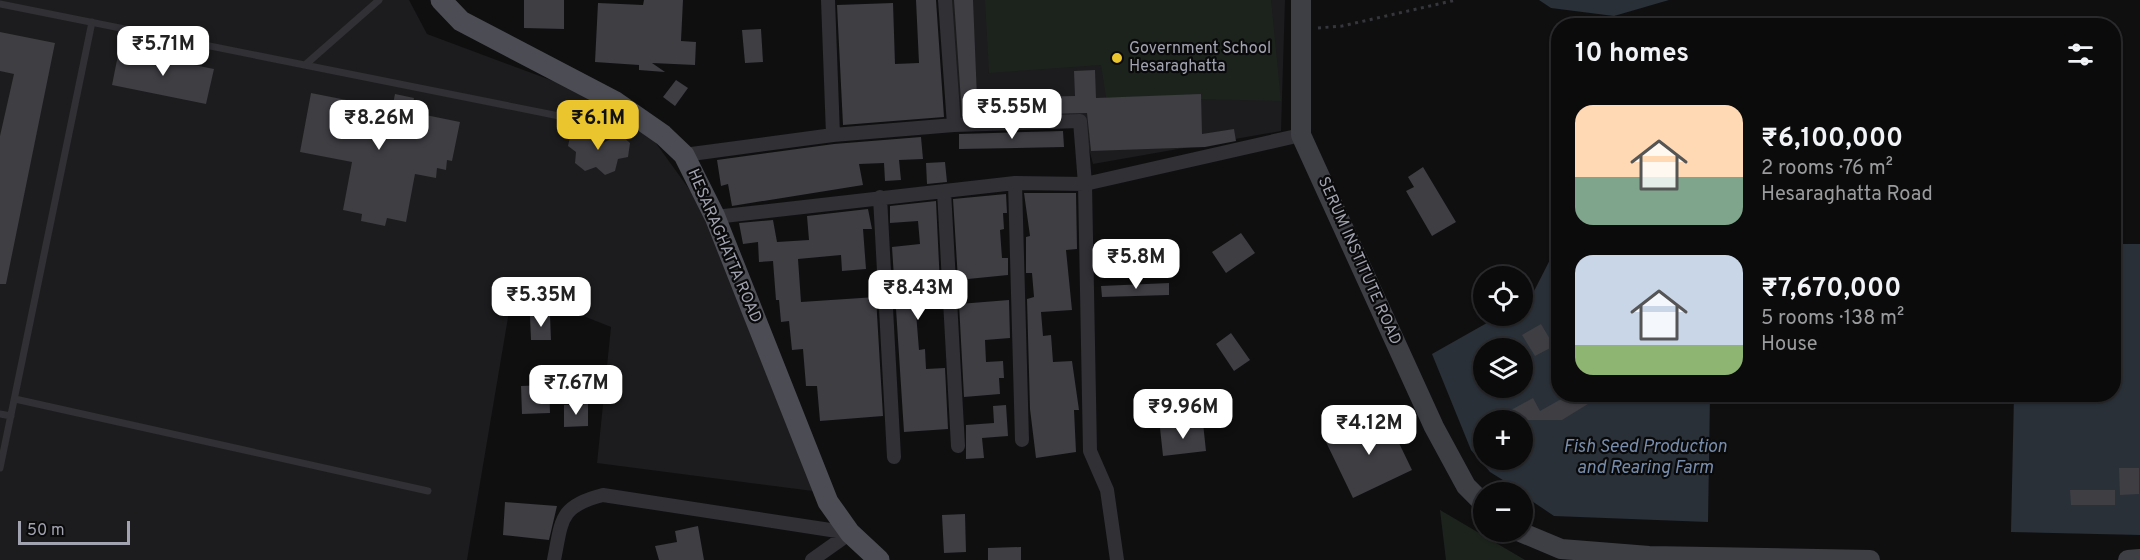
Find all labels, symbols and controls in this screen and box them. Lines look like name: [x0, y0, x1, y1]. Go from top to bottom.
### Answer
pin: ₹5.71M: [114, 26, 212, 77]
text: ₹5.71M: [131, 32, 195, 58]
text: 10 homes: [1575, 38, 1689, 71]
icon: filters: [2064, 38, 2097, 71]
place label: Government School Hesaraghatta: [1129, 39, 1271, 77]
marker: Government School Hesaraghatta: [1110, 51, 1124, 65]
pin: ₹5.55M: [963, 89, 1061, 140]
text: ₹5.55M: [977, 95, 1047, 121]
pin: ₹8.26M: [330, 100, 428, 151]
pin: ₹6.1M: [556, 100, 640, 151]
text: ₹8.26M: [344, 106, 414, 132]
text: ₹6.1M: [571, 106, 625, 132]
text: ₹6,100,000: [1761, 123, 1903, 156]
icon: home: [1623, 129, 1695, 201]
text: 2 rooms · 76 m²: [1761, 156, 1893, 182]
street label: HESARAGHATTA ROAD: [682, 166, 766, 326]
street label: SERUM INSTITUTE ROAD: [1313, 174, 1405, 348]
text: Hesaraghatta Road: [1761, 182, 1933, 208]
pin: ₹5.8M: [1094, 239, 1178, 290]
text: ₹5.8M: [1107, 245, 1165, 271]
map controls: [1473, 266, 1533, 542]
button: locate: [1473, 266, 1533, 326]
pin: ₹8.43M: [869, 270, 967, 321]
text: ₹7,670,000: [1761, 273, 1901, 306]
text: ₹8.43M: [882, 276, 954, 302]
pin: ₹5.35M: [492, 277, 590, 328]
icon: home: [1623, 279, 1695, 351]
text: ₹5.35M: [506, 283, 576, 309]
text: 5 rooms · 138 m²: [1761, 306, 1904, 332]
text: House: [1761, 332, 1817, 358]
button: layers: [1473, 338, 1533, 398]
pin: ₹7.67M: [527, 365, 625, 416]
text: ₹7.67M: [543, 371, 609, 397]
pin: ₹9.96M: [1134, 389, 1232, 440]
text: ₹9.96M: [1147, 395, 1219, 421]
pin: ₹4.12M: [1320, 405, 1418, 456]
button: +: [1473, 410, 1533, 470]
text: ₹4.12M: [1335, 411, 1403, 437]
water label: Fish Seed Production and Rearing Farm: [1563, 436, 1727, 480]
button: −: [1473, 482, 1533, 542]
scale bar: [18, 518, 130, 546]
text: 50 m: [27, 521, 65, 541]

